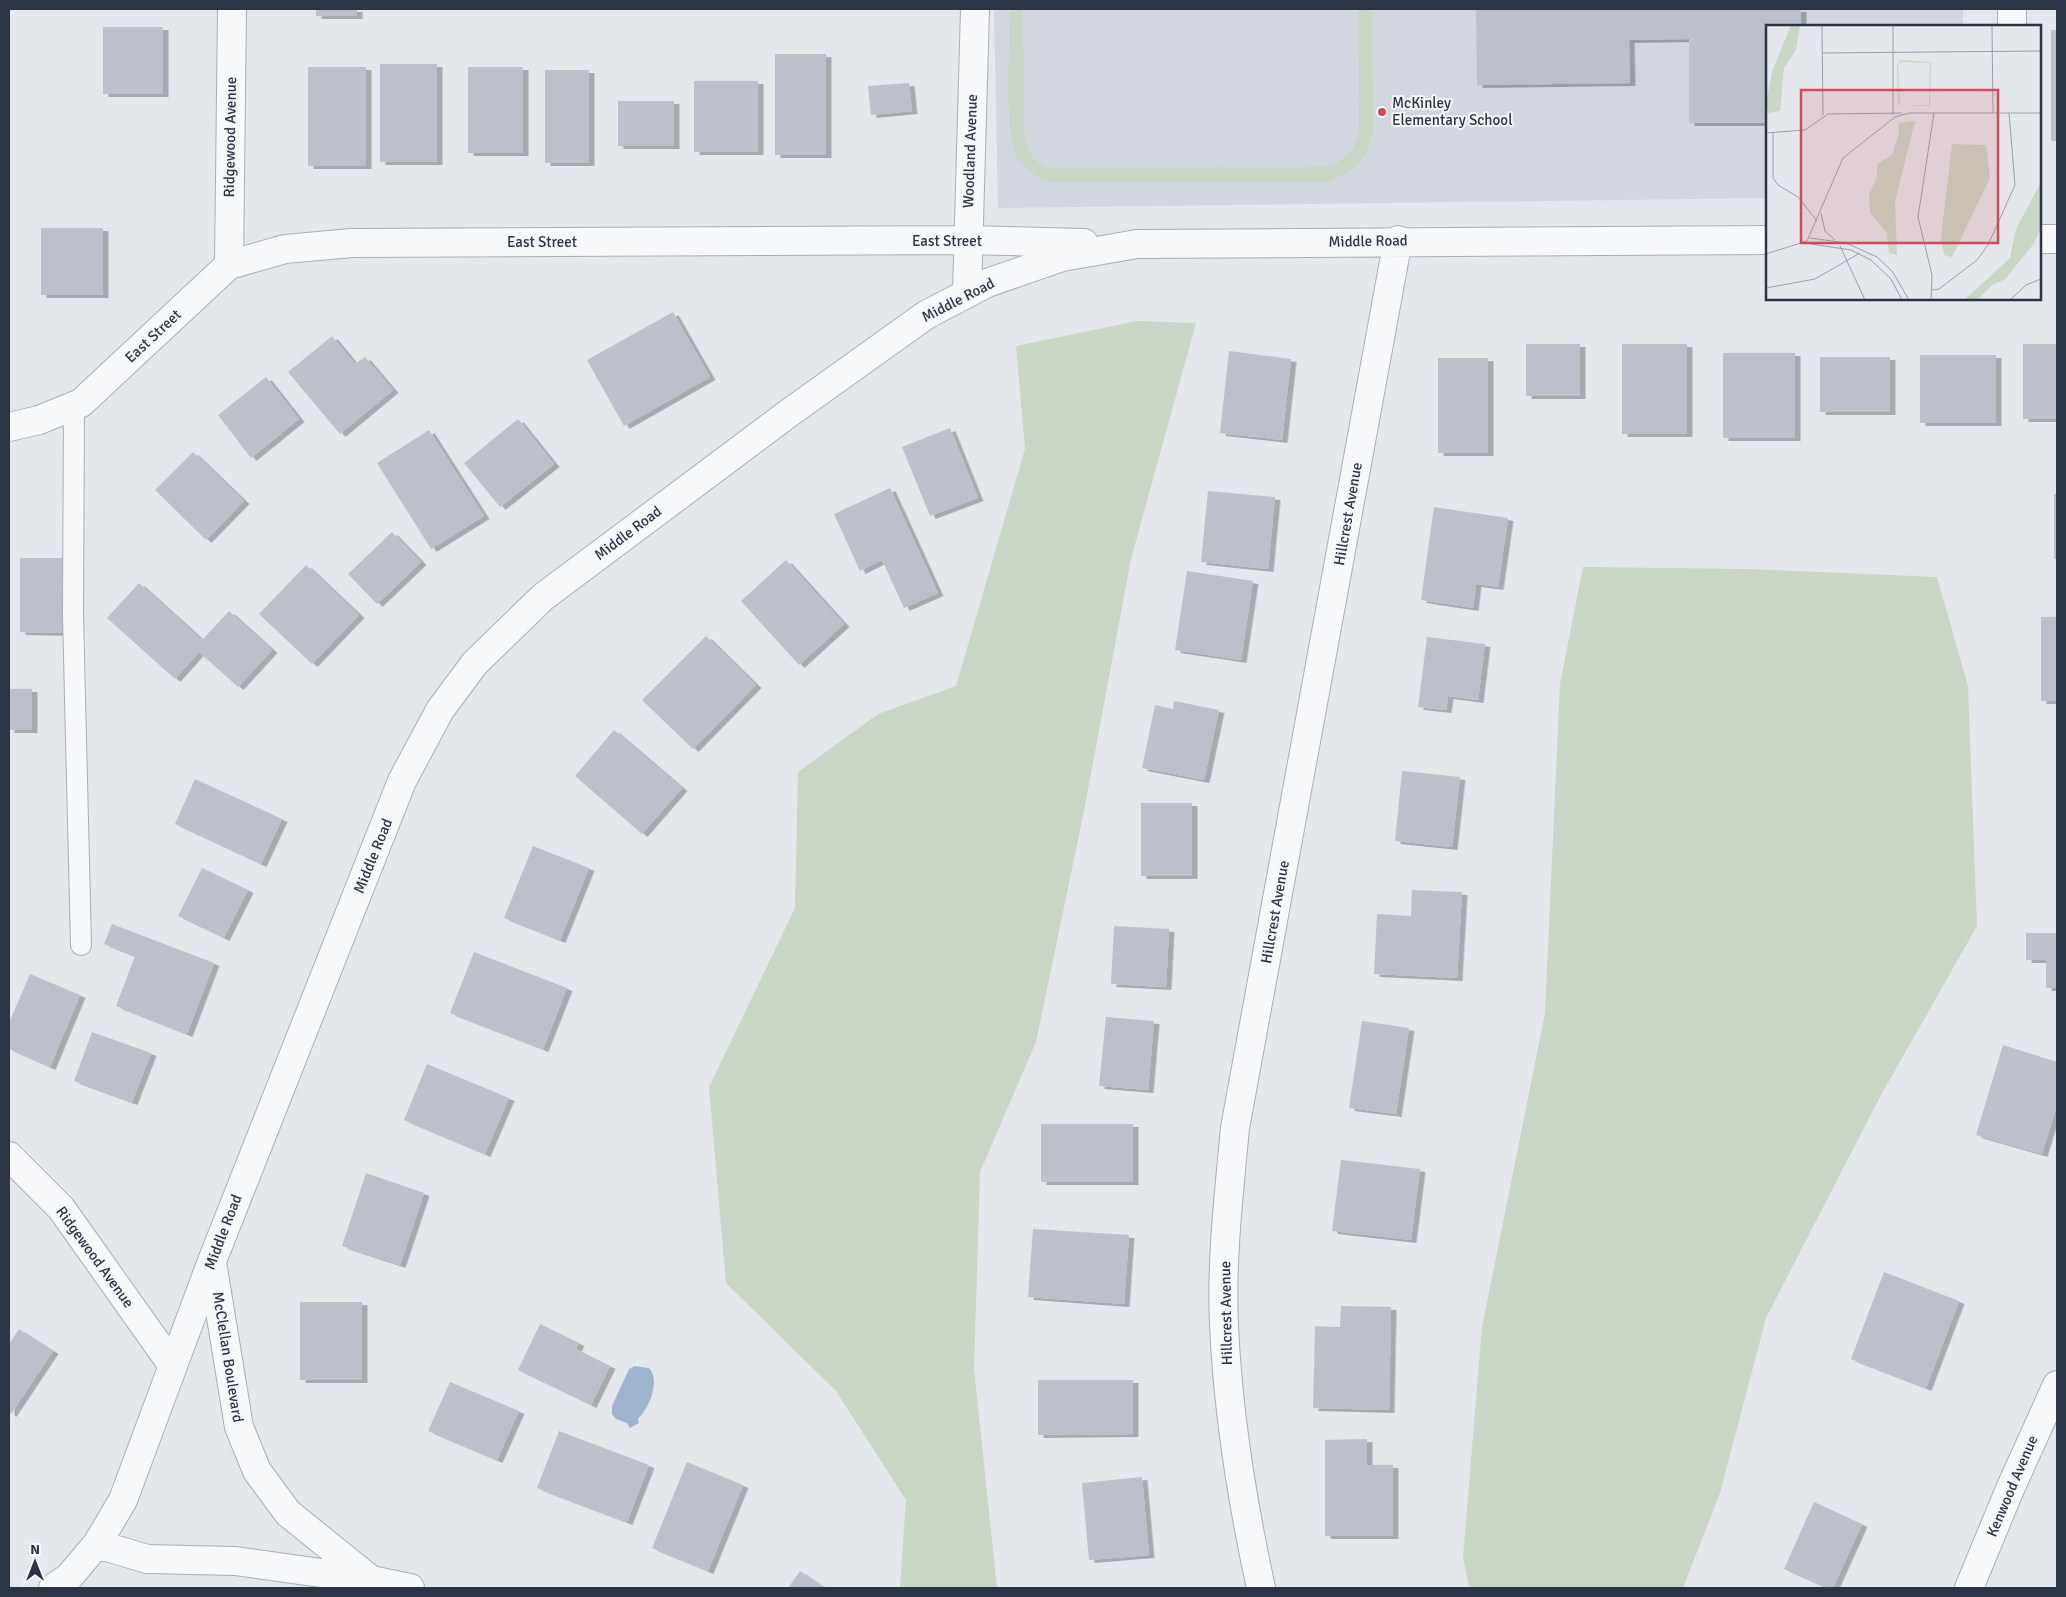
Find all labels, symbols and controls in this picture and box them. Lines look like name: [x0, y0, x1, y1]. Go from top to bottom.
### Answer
inset map: [1766, 25, 2041, 300]
street label: Ridgewood Avenue: [220, 77, 240, 197]
street label: Woodland Avenue: [959, 94, 981, 208]
place label: McKinley Elementary School: [1392, 94, 1513, 129]
marker: McKinley Elementary School: [1376, 106, 1388, 118]
street label: Middle Road: [1328, 231, 1408, 251]
street label: East Street: [912, 232, 982, 250]
street label: East Street: [507, 233, 577, 251]
street label: Middle Road: [919, 274, 997, 326]
street label: East Street: [121, 305, 185, 367]
street label: Hillcrest Avenue: [1330, 461, 1366, 567]
street label: Middle Road: [591, 502, 665, 564]
street label: Middle Road: [350, 816, 396, 896]
street label: Hillcrest Avenue: [1257, 859, 1293, 965]
street label: Middle Road: [200, 1192, 246, 1272]
street label: Ridgewood Avenue: [52, 1203, 138, 1311]
street label: Hillcrest Avenue: [1216, 1261, 1236, 1365]
street label: McClellan Boulevard: [209, 1290, 247, 1424]
street label: Kenwood Avenue: [1983, 1433, 2041, 1539]
north arrow: [10, 1537, 60, 1587]
text: N: [30, 1541, 40, 1558]

